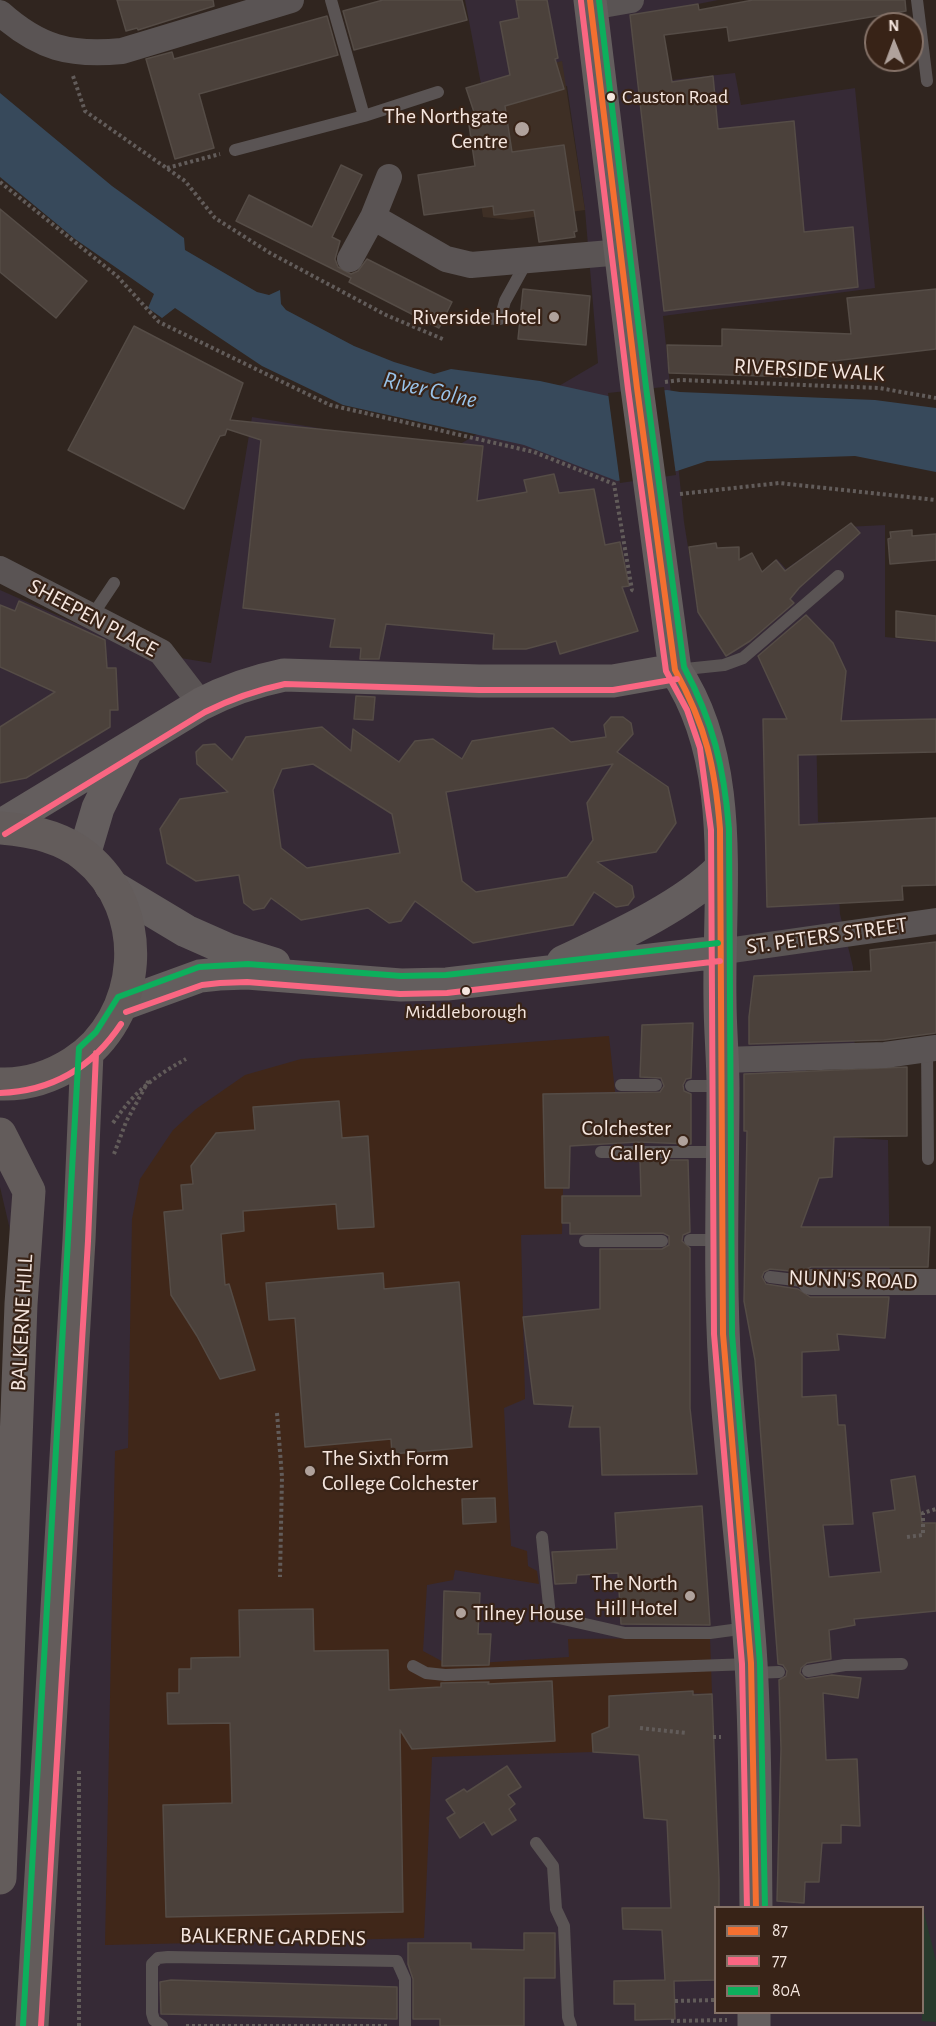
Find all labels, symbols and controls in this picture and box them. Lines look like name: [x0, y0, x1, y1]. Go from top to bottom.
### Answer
north arrow: [864, 12, 924, 72]
text: N: [888, 18, 899, 34]
place label: Causton Road: [622, 85, 728, 109]
marker: Causton Road: [605, 91, 617, 103]
place label: The Northgate Centre: [384, 103, 508, 154]
marker: The Northgate Centre: [513, 120, 531, 138]
place label: Riverside Hotel: [412, 304, 542, 330]
marker: Riverside Hotel: [547, 310, 561, 324]
street label: RIVERSIDE WALK: [733, 353, 885, 387]
water label: River Colne: [380, 365, 480, 415]
street label: SHEEPEN PLACE: [24, 573, 162, 663]
street label: ST. PETERS STREET: [745, 912, 909, 960]
marker: Middleborough: [460, 985, 472, 997]
place label: Middleborough: [405, 1000, 527, 1024]
place label: Colchester Gallery: [582, 1115, 671, 1166]
marker: Colchester Gallery: [676, 1134, 690, 1148]
street label: BALKERNE HILL: [5, 1254, 39, 1392]
street label: NUNN'S ROAD: [788, 1265, 918, 1295]
place label: The Sixth Form College Colchester: [322, 1445, 478, 1496]
marker: The Sixth Form College Colchester: [303, 1464, 317, 1478]
place label: The North Hill Hotel: [591, 1570, 678, 1622]
marker: The North Hill Hotel: [683, 1589, 697, 1603]
place label: Tilney House: [473, 1600, 584, 1626]
marker: Tilney House: [454, 1606, 468, 1620]
legend: [714, 1906, 924, 2014]
street label: BALKERNE GARDENS: [180, 1922, 366, 1952]
text: 87: [772, 1922, 788, 1940]
text: 77: [772, 1952, 787, 1970]
text: 80A: [772, 1982, 800, 2000]

